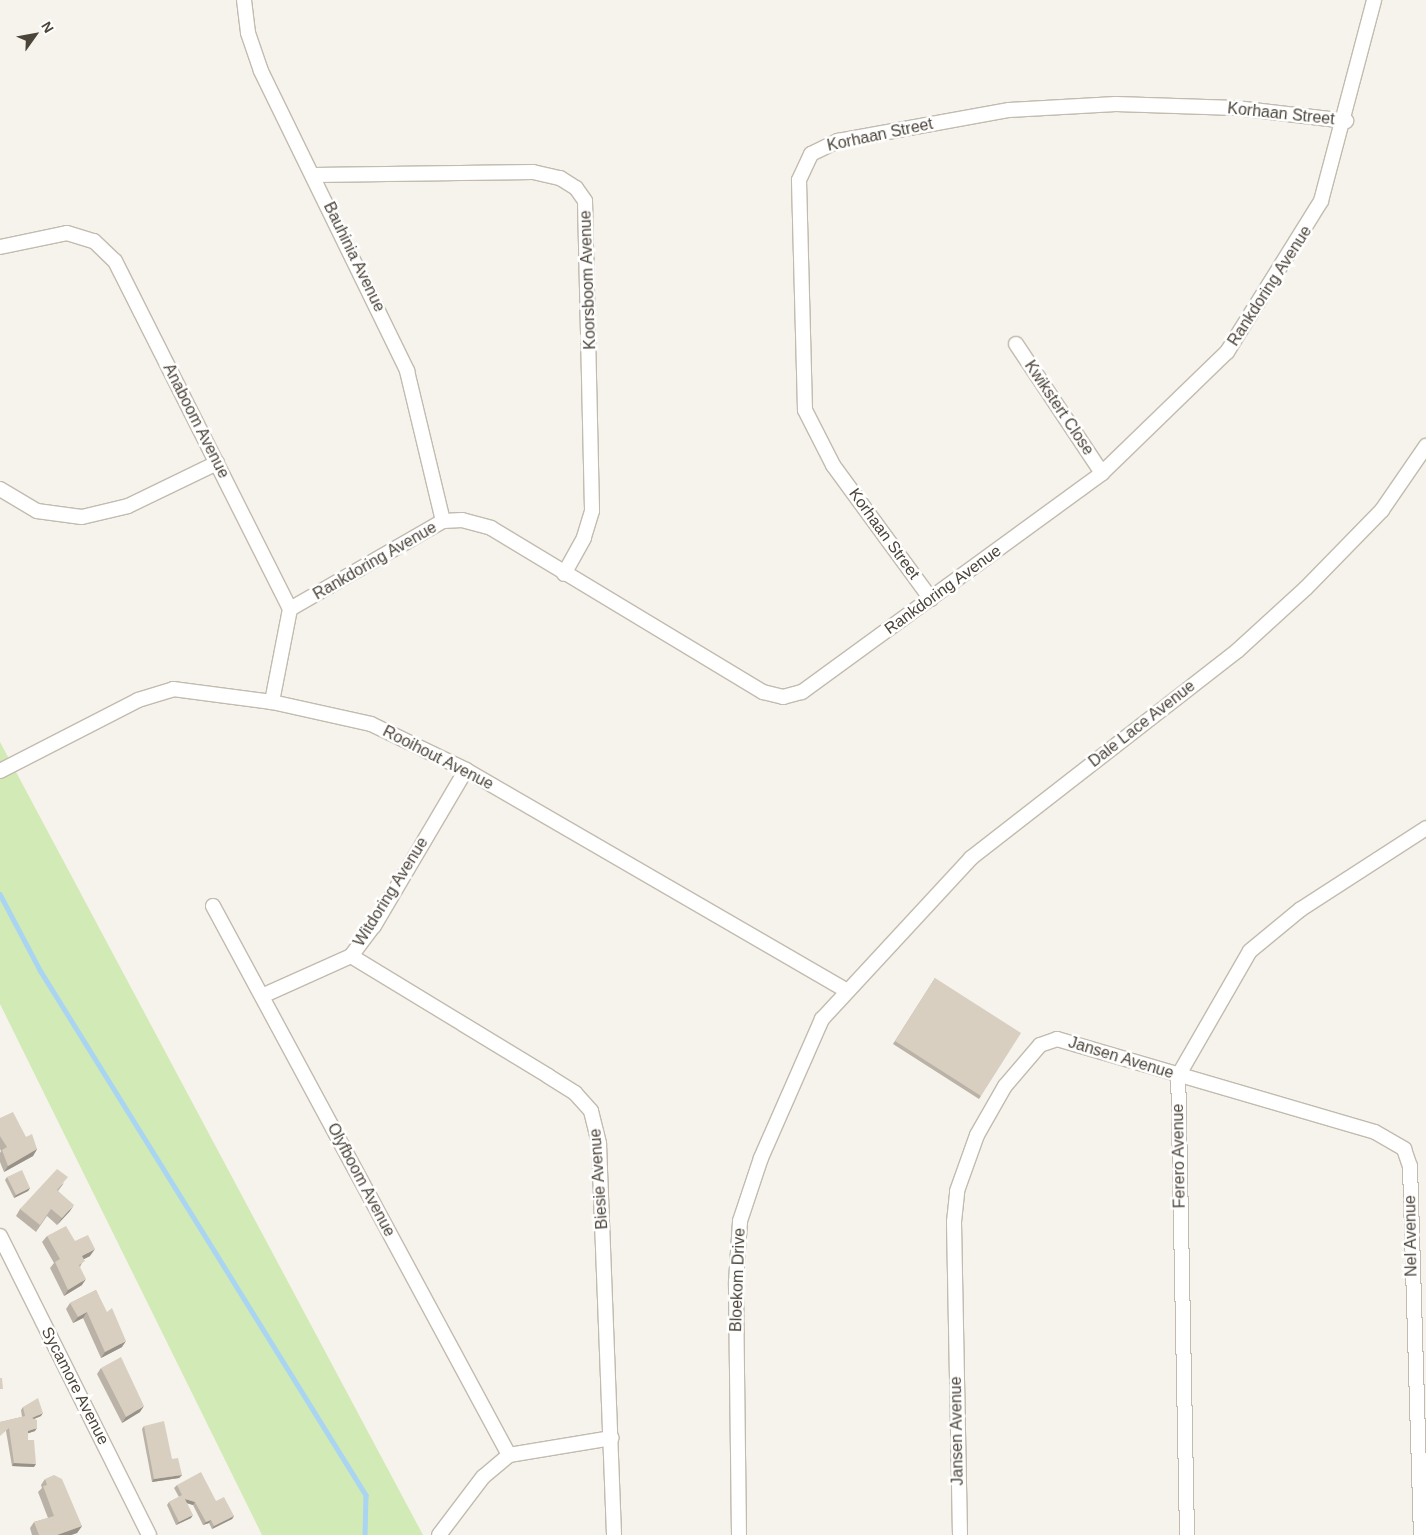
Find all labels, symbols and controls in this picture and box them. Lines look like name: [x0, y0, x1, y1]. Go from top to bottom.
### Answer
north arrow: [10, 10, 60, 60]
text: N: [38, 19, 57, 36]
street label: Korhaan Street: [1226, 99, 1336, 129]
street label: Korhaan Street: [825, 114, 935, 156]
street label: Bauhinia Avenue: [319, 199, 389, 315]
street label: Koorsboom Avenue: [576, 210, 600, 350]
street label: Rankdoring Avenue: [1224, 222, 1316, 350]
street label: Kwikstert Close: [1020, 357, 1098, 459]
street label: Anaboom Avenue: [159, 360, 233, 482]
street label: Korhaan Street: [845, 485, 923, 583]
street label: Rankdoring Avenue: [309, 518, 441, 604]
street label: Rankdoring Avenue: [881, 541, 1005, 639]
street label: Dale Lace Avenue: [1085, 676, 1199, 772]
street label: Rooihout Avenue: [379, 722, 497, 794]
street label: Witdoring Avenue: [349, 833, 433, 951]
street label: Jansen Avenue: [1066, 1033, 1176, 1083]
street label: Ferero Avenue: [1168, 1103, 1190, 1209]
street label: Olyfboom Avenue: [323, 1119, 399, 1241]
street label: Biesie Avenue: [586, 1127, 612, 1231]
street label: Nel Avenue: [1401, 1195, 1421, 1277]
street label: Bloekom Drive: [727, 1228, 749, 1332]
street label: Sycamore Avenue: [37, 1324, 113, 1448]
street label: Jansen Avenue: [946, 1376, 968, 1486]

